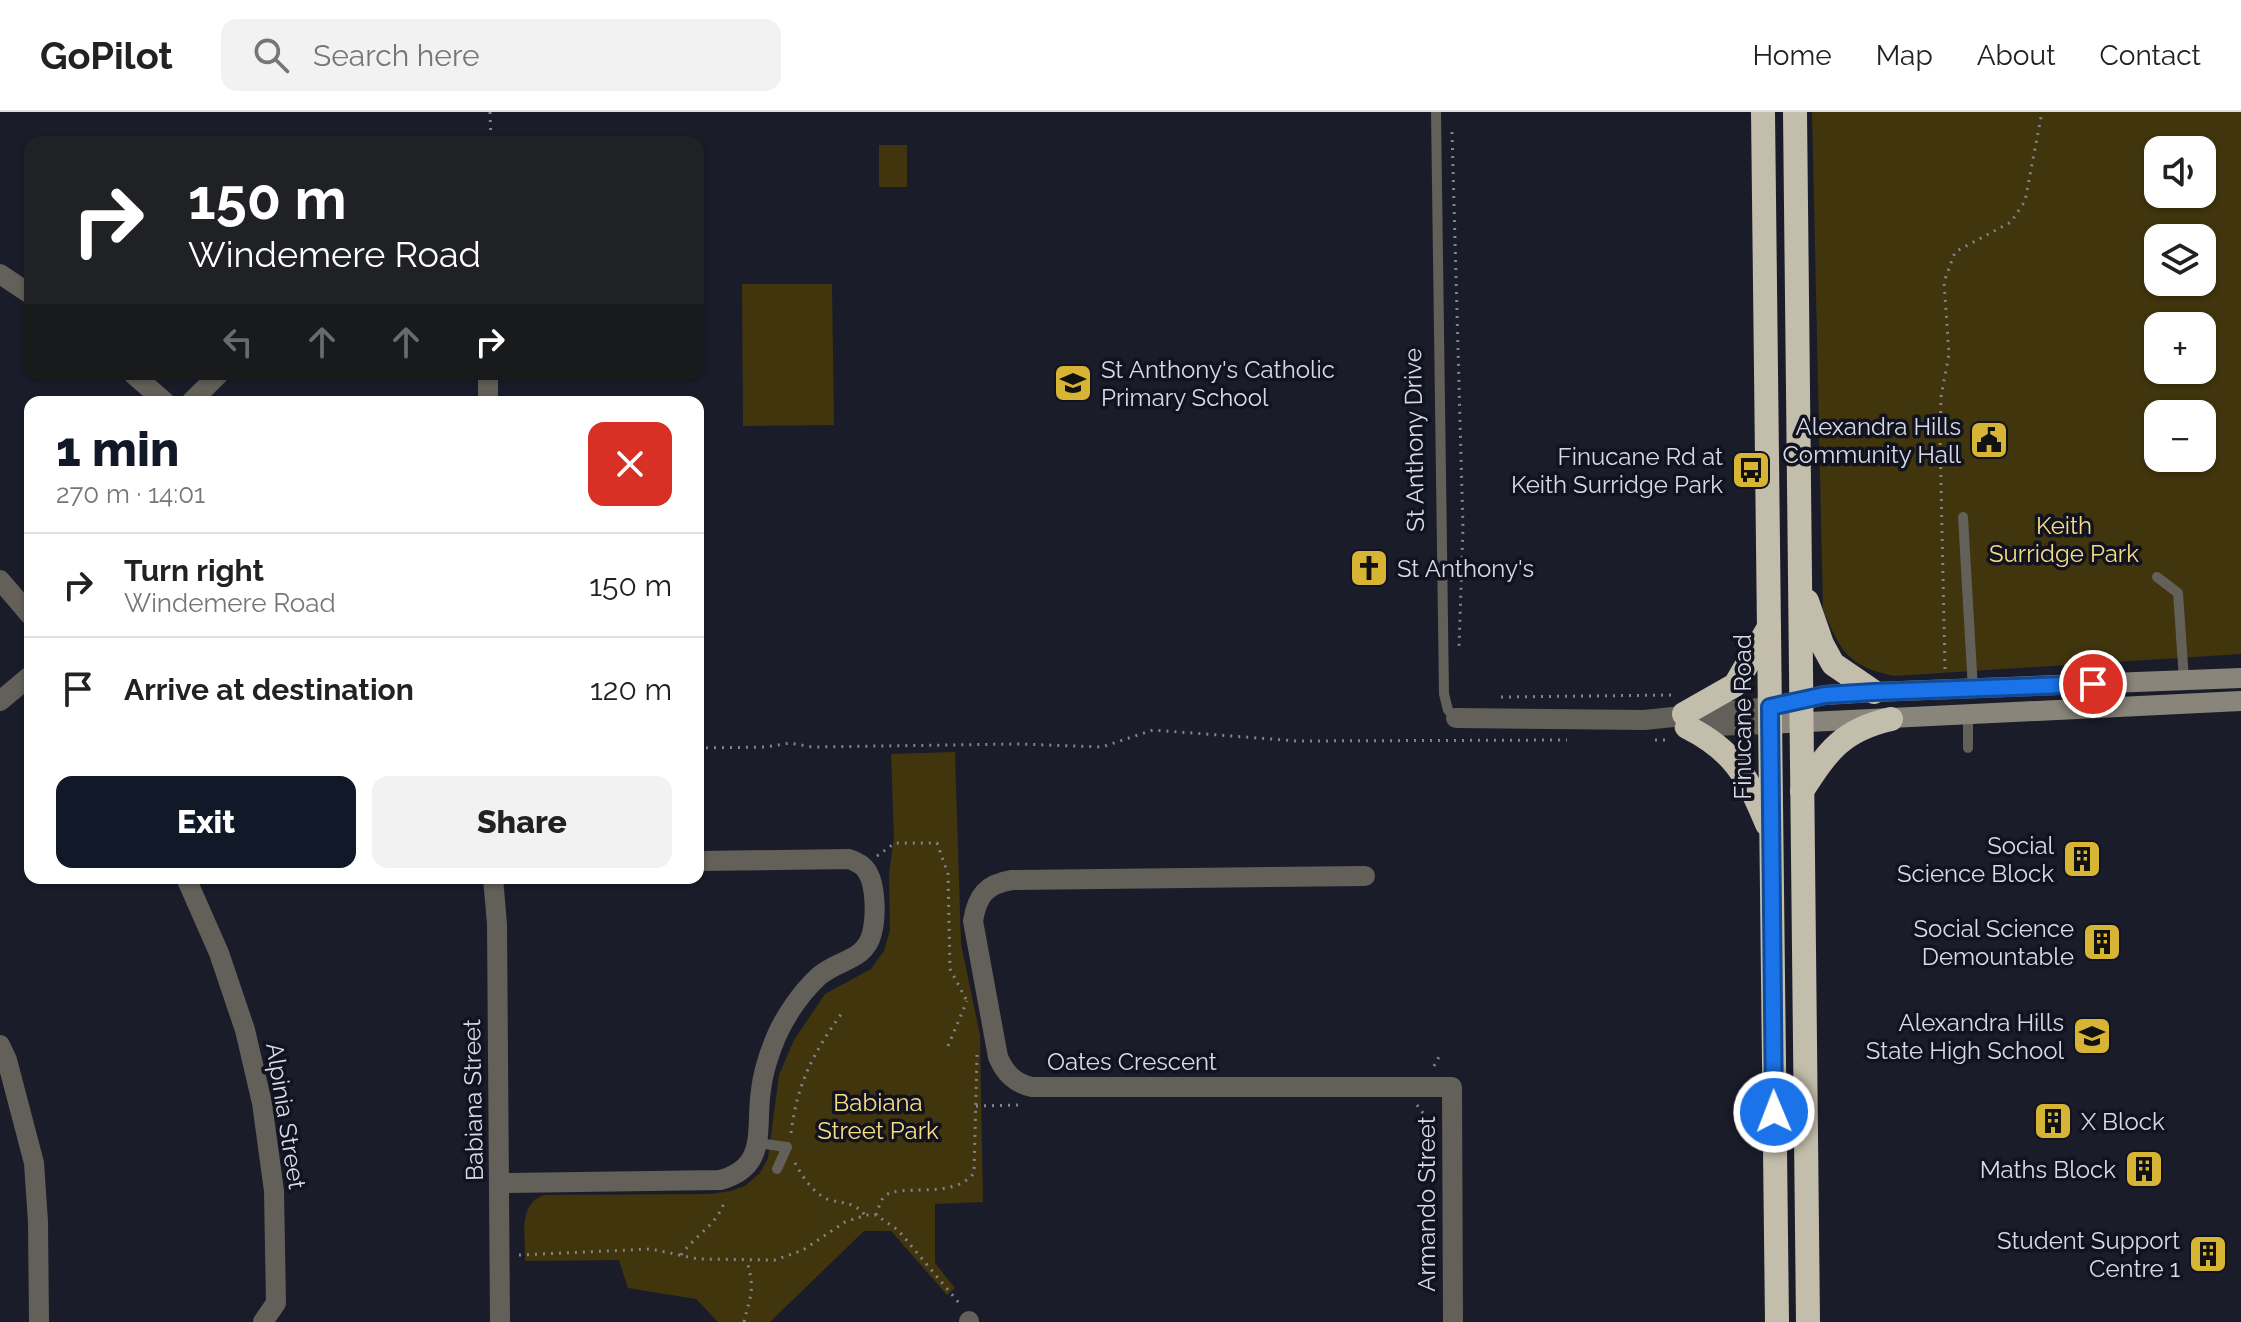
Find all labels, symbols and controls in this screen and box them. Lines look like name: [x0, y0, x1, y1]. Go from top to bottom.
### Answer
search box: [221, 19, 781, 91]
text: GoPilot: [40, 33, 173, 78]
icon: search: [249, 33, 293, 77]
text: Search here: [313, 38, 480, 73]
text: Home: [1752, 39, 1832, 72]
text: Map: [1876, 39, 1933, 72]
text: About: [1977, 39, 2056, 72]
text: Contact: [2100, 39, 2201, 72]
map controls: [2144, 136, 2216, 472]
button: sound: [2144, 136, 2216, 208]
text: 150 m: [188, 166, 347, 232]
icon: right: [56, 168, 160, 272]
button: layers: [2144, 224, 2216, 296]
text: Windemere Road: [188, 233, 481, 275]
button: +: [2144, 312, 2216, 384]
icon: left: [216, 320, 260, 364]
icon: ahead: [300, 320, 344, 364]
icon: ahead: [384, 320, 428, 364]
icon: right: [468, 320, 512, 364]
street label: St Anthony Drive: [1398, 348, 1430, 532]
place label: St Anthony's Catholic Primary School: [1101, 355, 1335, 412]
school or university icon: St Anthony's Catholic Primary School: [1052, 362, 1094, 404]
button: −: [2144, 400, 2216, 472]
place label: Alexandra Hills Community Hall: [1782, 412, 1961, 469]
public building icon: Alexandra Hills Community Hall: [1968, 419, 2010, 461]
text: 1 min: [56, 421, 179, 477]
button: close: [588, 422, 672, 506]
place label: Finucane Rd at Keith Surridge Park: [1511, 442, 1723, 499]
bus stop icon: Finucane Rd at Keith Surridge Park: [1730, 449, 1772, 491]
text: 270 m · 14:01: [56, 479, 205, 509]
park label: Keith Surridge Park: [1989, 511, 2139, 568]
church icon: St Anthony's: [1348, 547, 1390, 589]
text: Turn right: [124, 553, 264, 588]
place label: St Anthony's: [1397, 554, 1534, 583]
icon: right: [56, 563, 100, 607]
text: 150 m: [589, 568, 672, 603]
text: Windemere Road: [124, 588, 336, 618]
street label: Finucane Road: [1728, 634, 1757, 800]
pin: [2059, 650, 2127, 718]
icon: arrive: [2071, 662, 2115, 706]
icon: arrive: [56, 667, 100, 711]
text: Arrive at destination: [124, 672, 414, 707]
text: 120 m: [590, 672, 672, 707]
button: Exit: [56, 776, 356, 868]
button: Share: [372, 776, 672, 868]
place label: Social Science Block: [1897, 831, 2054, 888]
building icon: Social Science Block: [2061, 838, 2103, 880]
place label: Social Science Demountable: [1914, 914, 2074, 971]
building icon: Social Science Demountable: [2081, 921, 2123, 963]
place label: Alexandra Hills State High School: [1866, 1008, 2064, 1065]
school or university icon: Alexandra Hills State High School: [2071, 1015, 2113, 1057]
street label: Babiana Street: [457, 1019, 489, 1181]
street label: Alpinia Street: [260, 1041, 312, 1191]
street label: Oates Crescent: [1047, 1047, 1217, 1076]
position arrow: [1732, 1070, 1816, 1154]
park label: Babiana Street Park: [817, 1088, 939, 1145]
building icon: X Block: [2032, 1100, 2074, 1142]
place label: X Block: [2081, 1107, 2165, 1136]
street label: Armando Street: [1412, 1116, 1441, 1292]
building icon: Maths Block: [2123, 1148, 2165, 1190]
place label: Maths Block: [1980, 1155, 2116, 1184]
place label: Student Support Centre 1: [1997, 1226, 2180, 1283]
building icon: Student Support Centre 1: [2187, 1233, 2229, 1275]

